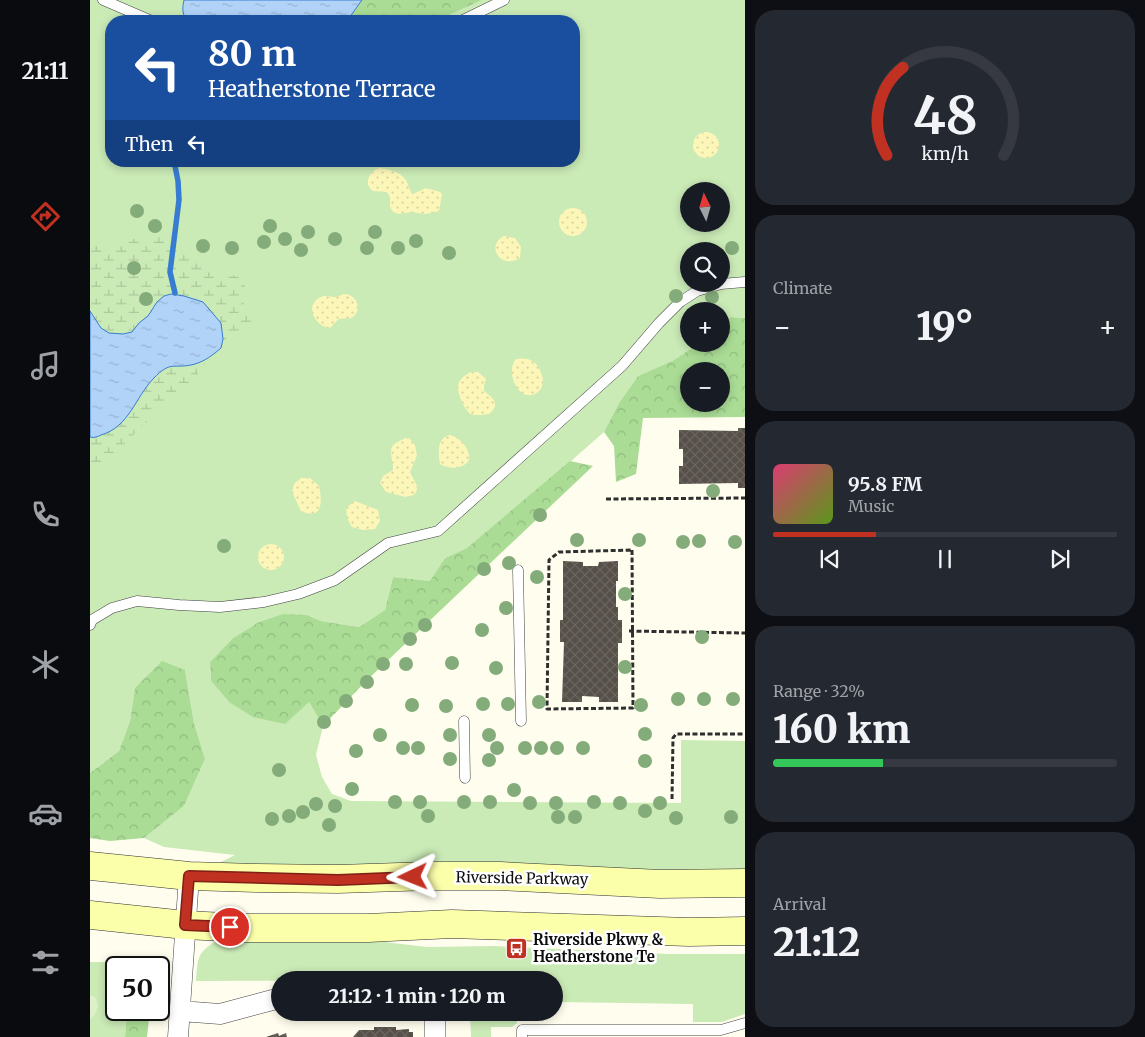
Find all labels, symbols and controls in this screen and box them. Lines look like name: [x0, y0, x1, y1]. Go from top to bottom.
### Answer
text: 80 m: [208, 32, 296, 76]
icon: left: [125, 35, 190, 100]
text: 21:11: [22, 57, 69, 85]
text: Heatherstone Terrace: [208, 75, 436, 103]
text: 48: [912, 83, 978, 148]
icon: left: [183, 130, 211, 158]
text: Then: [125, 132, 173, 156]
text: km/h: [921, 142, 969, 165]
north arrow: [680, 182, 730, 232]
map controls: [680, 182, 730, 412]
icon: directions: [28, 199, 63, 234]
button: search: [680, 242, 730, 292]
text: Climate: [773, 278, 832, 298]
button: +: [680, 302, 730, 352]
text: 19°: [916, 303, 974, 350]
text: −: [773, 309, 792, 345]
text: +: [1098, 309, 1117, 345]
icon: music: [28, 348, 63, 383]
button: −: [680, 362, 730, 412]
text: 95.8 FM: [848, 472, 922, 496]
text: Music: [848, 496, 894, 516]
icon: phone: [28, 497, 63, 532]
icon: previous: [816, 545, 844, 573]
icon: pause: [931, 545, 959, 573]
icon: next: [1046, 545, 1074, 573]
icon: climate: [28, 647, 63, 682]
text: Range · 32%: [773, 681, 865, 701]
text: 160 km: [773, 706, 910, 753]
icon: car: [28, 796, 63, 831]
position arrow: [386, 850, 438, 902]
street label: Riverside Parkway: [455, 867, 589, 889]
text: Arrival: [773, 894, 826, 914]
pin: [209, 906, 251, 948]
icon: arrive: [216, 913, 244, 941]
text: 21:12: [773, 919, 860, 966]
place label: Riverside Pkwy & Heatherstone Te: [533, 930, 663, 966]
bus stop icon: Riverside Pkwy & Heatherstone Te: [505, 936, 529, 960]
icon: filters: [28, 945, 63, 980]
speed limit sign: 50: [105, 956, 170, 1021]
text: 21:12 · 1 min · 120 m: [329, 984, 505, 1008]

